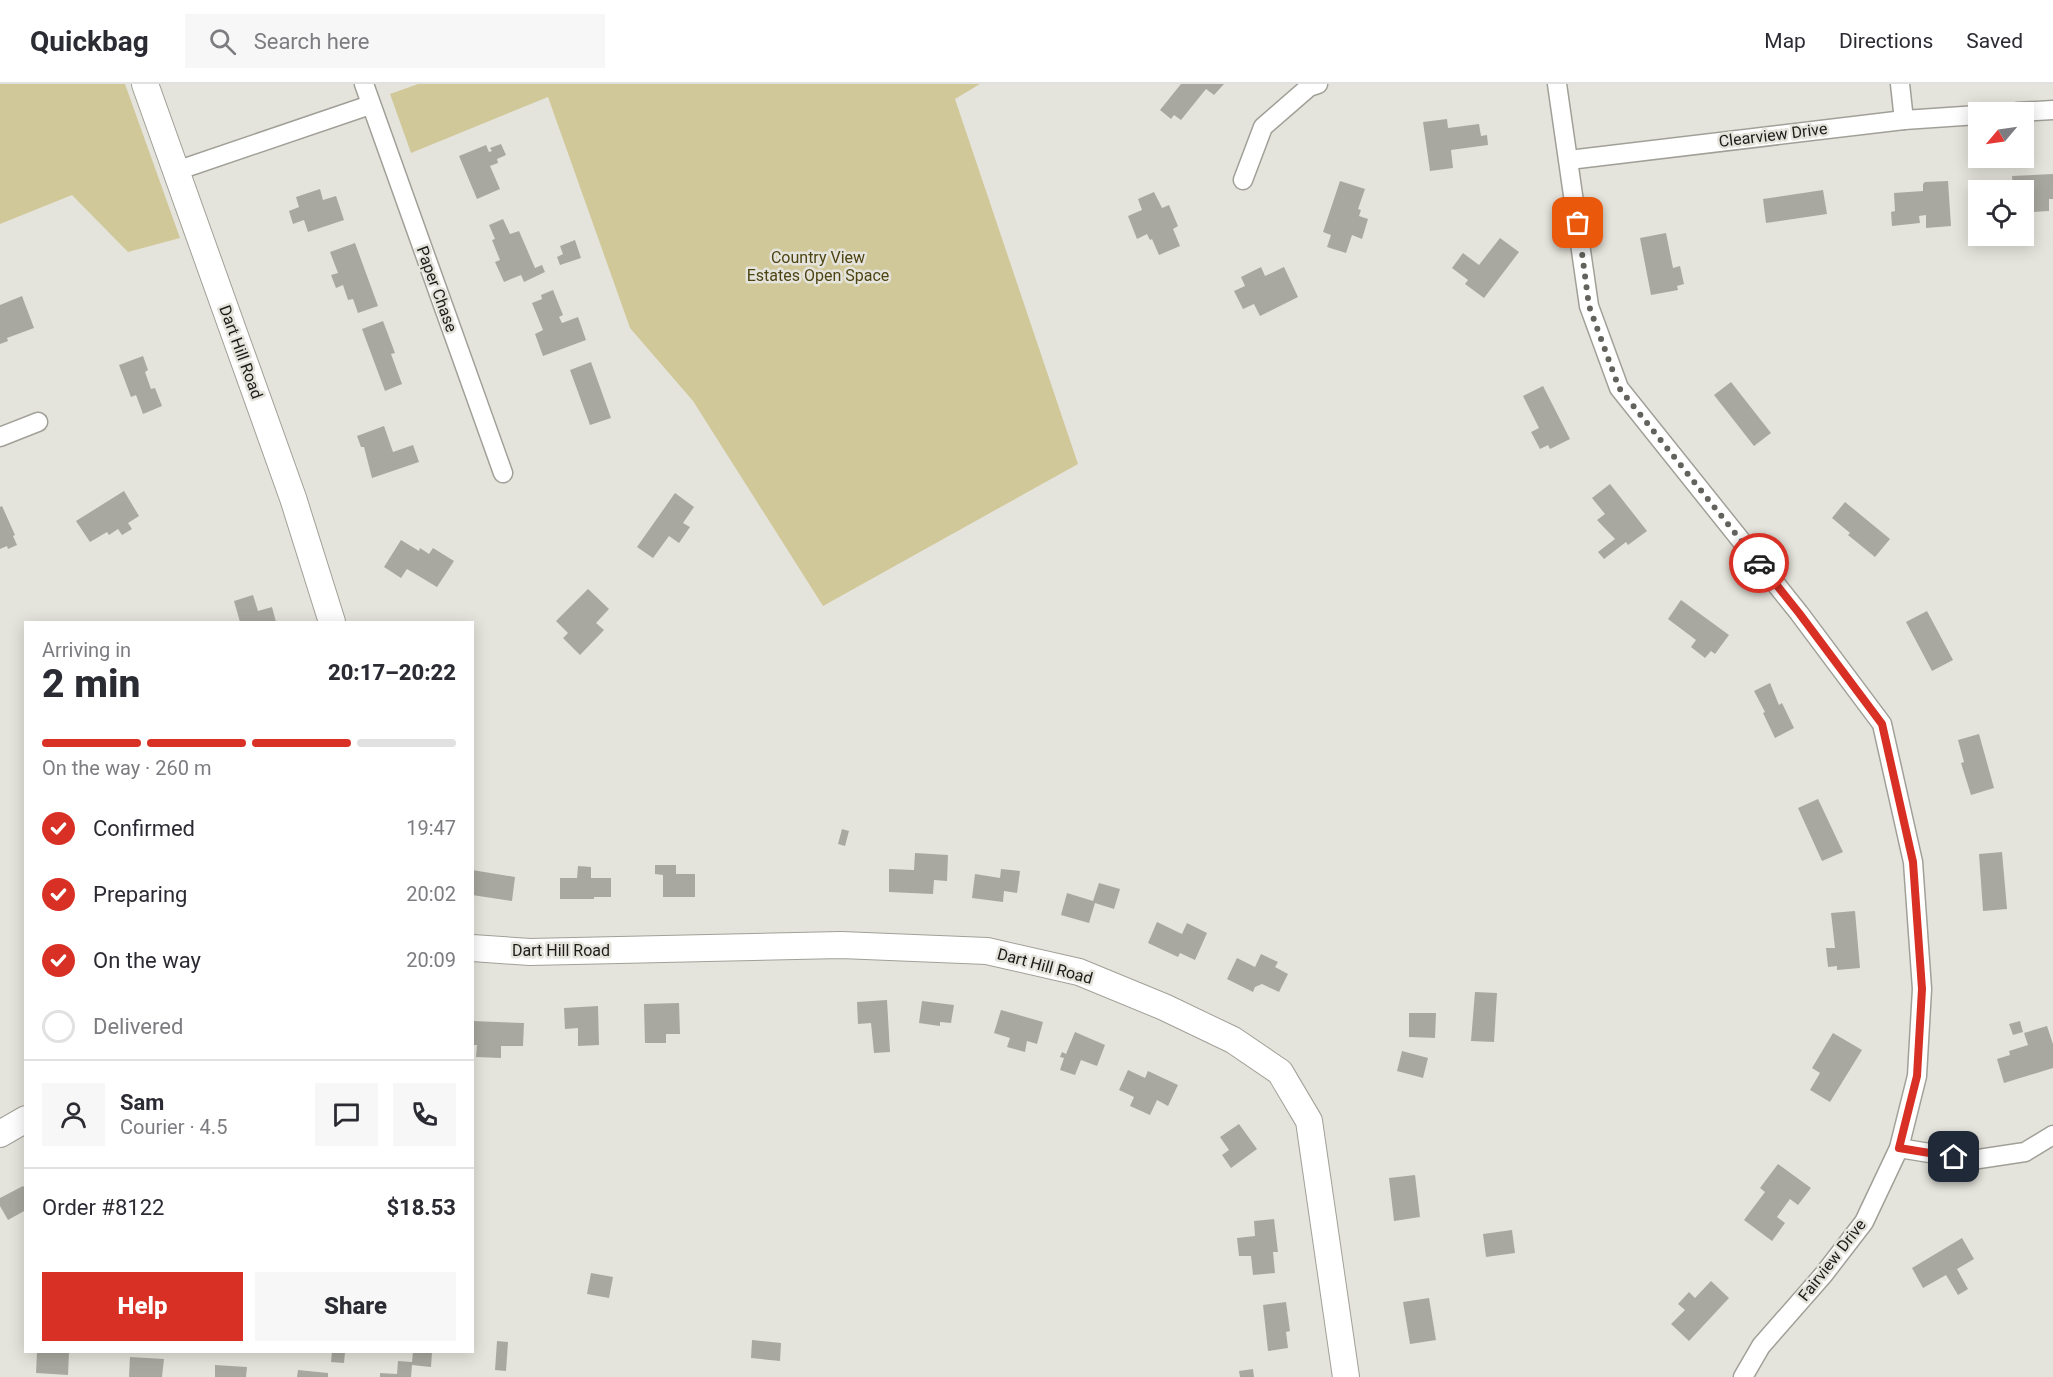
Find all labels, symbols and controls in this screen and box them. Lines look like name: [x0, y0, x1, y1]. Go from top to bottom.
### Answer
search box: [185, 14, 605, 68]
text: Quickbag: [30, 25, 149, 58]
icon: search: [206, 25, 239, 58]
text: Search here: [254, 29, 369, 54]
text: Map: [1764, 29, 1806, 53]
text: Directions: [1839, 29, 1933, 53]
text: Saved: [1966, 29, 2023, 53]
north arrow: [1968, 102, 2034, 168]
map controls: [1968, 102, 2034, 246]
street label: Clearview Drive: [1718, 119, 1828, 151]
button: locate: [1968, 180, 2034, 246]
pin: [1552, 197, 1603, 248]
icon: bag: [1561, 206, 1594, 239]
street label: Paper Chase: [413, 243, 461, 335]
park label: Country View Estates Open Space: [747, 248, 889, 285]
street label: Dart Hill Road: [215, 303, 267, 401]
courier: [1729, 533, 1789, 593]
icon: car: [1743, 547, 1776, 580]
text: Arriving in: [42, 638, 131, 662]
text: 20:17–20:22: [328, 660, 456, 685]
text: 2 min: [42, 661, 140, 707]
text: On the way · 260 m: [42, 756, 211, 780]
icon: check: [42, 812, 75, 845]
text: Confirmed: [93, 816, 195, 841]
text: 19:47: [406, 816, 456, 840]
icon: check: [42, 878, 75, 911]
text: Preparing: [93, 882, 187, 907]
text: 20:02: [406, 882, 456, 906]
street label: Dart Hill Road: [512, 941, 610, 960]
icon: check: [42, 944, 75, 977]
street label: Dart Hill Road: [995, 944, 1095, 988]
text: On the way: [93, 948, 201, 973]
text: 20:09: [406, 948, 456, 972]
text: Delivered: [93, 1014, 183, 1039]
button: person: [42, 1083, 105, 1146]
button: chat: [315, 1083, 378, 1146]
button: phone: [393, 1083, 456, 1146]
text: Sam: [120, 1090, 164, 1115]
text: Courier · 4.5: [120, 1115, 227, 1139]
pin: [1928, 1131, 1979, 1182]
icon: home: [1937, 1140, 1970, 1173]
text: Order #8122: [42, 1195, 164, 1220]
text: $18.53: [387, 1195, 456, 1220]
street label: Fairview Drive: [1794, 1215, 1870, 1305]
button: Help: [42, 1272, 243, 1341]
button: Share: [255, 1272, 456, 1341]

